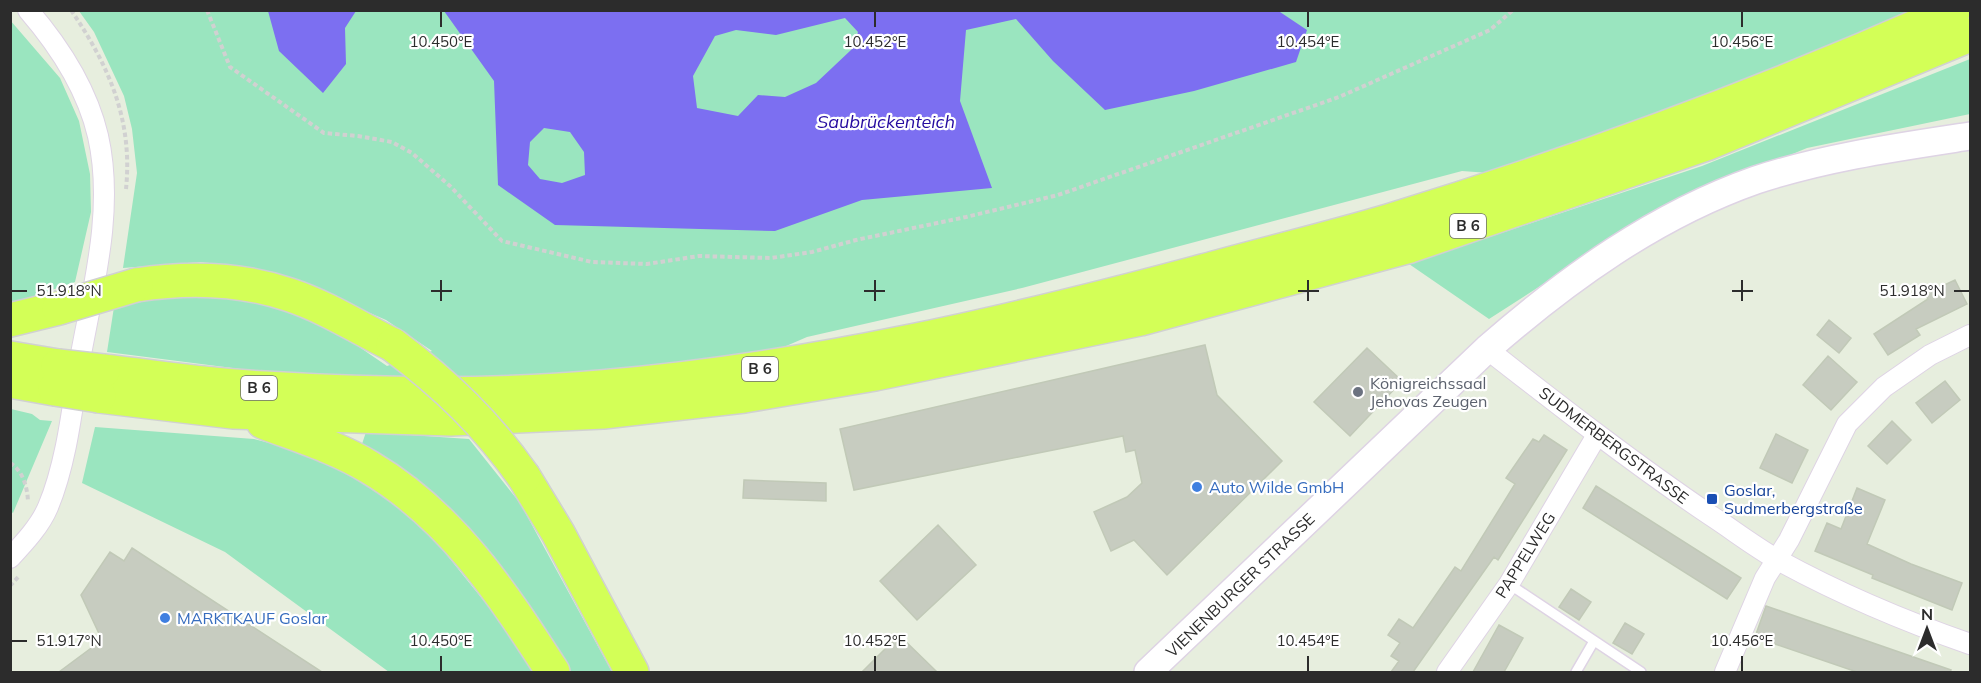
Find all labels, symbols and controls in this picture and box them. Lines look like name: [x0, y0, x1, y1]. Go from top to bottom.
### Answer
text: 10.450°E: [410, 32, 473, 51]
text: 10.452°E: [844, 32, 907, 51]
text: 10.454°E: [1277, 32, 1340, 51]
text: 10.456°E: [1711, 32, 1774, 51]
water label: Saubrückenteich: [817, 110, 955, 133]
road number: B 6: [1450, 214, 1486, 238]
text: 51.918°N: [36, 281, 102, 300]
text: 51.918°N: [1879, 281, 1945, 300]
road number: B 6: [742, 357, 778, 381]
place label: Königreichssaal Jehovas Zeugen: [1370, 373, 1487, 411]
road number: B 6: [241, 376, 277, 400]
street label: SUDMERBERGSTRASSE: [1535, 382, 1693, 508]
marker: Königreichssaal Jehovas Zeugen: [1351, 385, 1365, 399]
place label: Auto Wilde GmbH: [1209, 477, 1344, 497]
marker: Auto Wilde GmbH: [1190, 480, 1204, 494]
place label: Goslar, Sudmerbergstraße: [1724, 480, 1863, 518]
marker: Goslar, Sudmerbergstraße: [1705, 492, 1719, 506]
street label: PAPPELWEG: [1491, 508, 1559, 602]
street label: VIENENBURGER STRASSE: [1161, 509, 1319, 661]
north arrow: [1897, 599, 1957, 659]
text: N: [1921, 604, 1933, 624]
place label: MARKTKAUF Goslar: [177, 608, 327, 628]
marker: MARKTKAUF Goslar: [158, 611, 172, 625]
text: 51.917°N: [36, 631, 102, 650]
text: 10.450°E: [410, 631, 473, 650]
text: 10.452°E: [844, 631, 907, 650]
text: 10.454°E: [1277, 631, 1340, 650]
text: 10.456°E: [1711, 631, 1774, 650]

